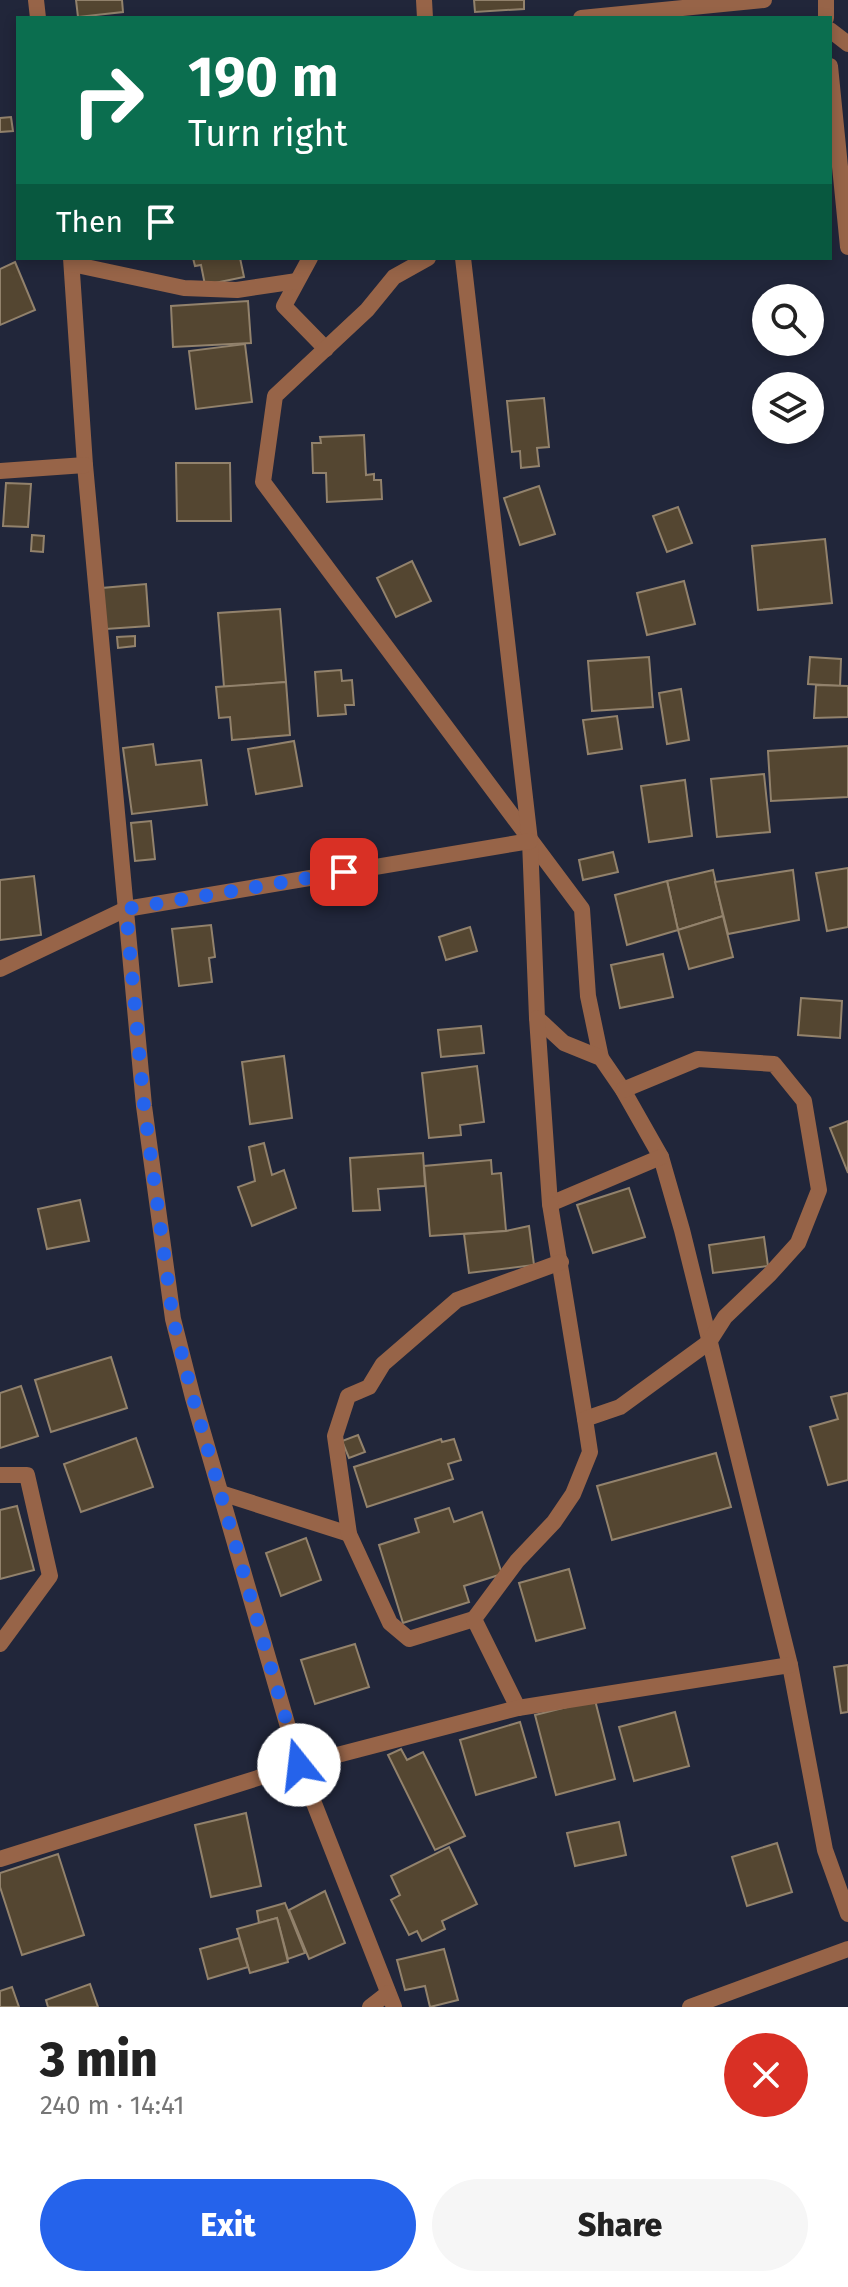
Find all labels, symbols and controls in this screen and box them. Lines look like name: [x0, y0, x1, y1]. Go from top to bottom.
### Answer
text: 190 m: [188, 44, 339, 111]
icon: right: [56, 48, 160, 152]
text: Turn right: [188, 112, 348, 156]
icon: arrive: [139, 200, 183, 244]
text: Then: [56, 204, 123, 240]
map controls: [752, 284, 824, 444]
button: search: [752, 284, 824, 356]
button: layers: [752, 372, 824, 444]
pin: [310, 838, 378, 906]
icon: arrive: [322, 850, 366, 894]
position arrow: [257, 1723, 341, 1807]
text: 3 min: [40, 2031, 158, 2089]
button: close: [724, 2033, 808, 2117]
text: 240 m · 14:41: [40, 2090, 184, 2121]
button: Exit: [40, 2179, 416, 2271]
button: Share: [432, 2179, 808, 2271]

